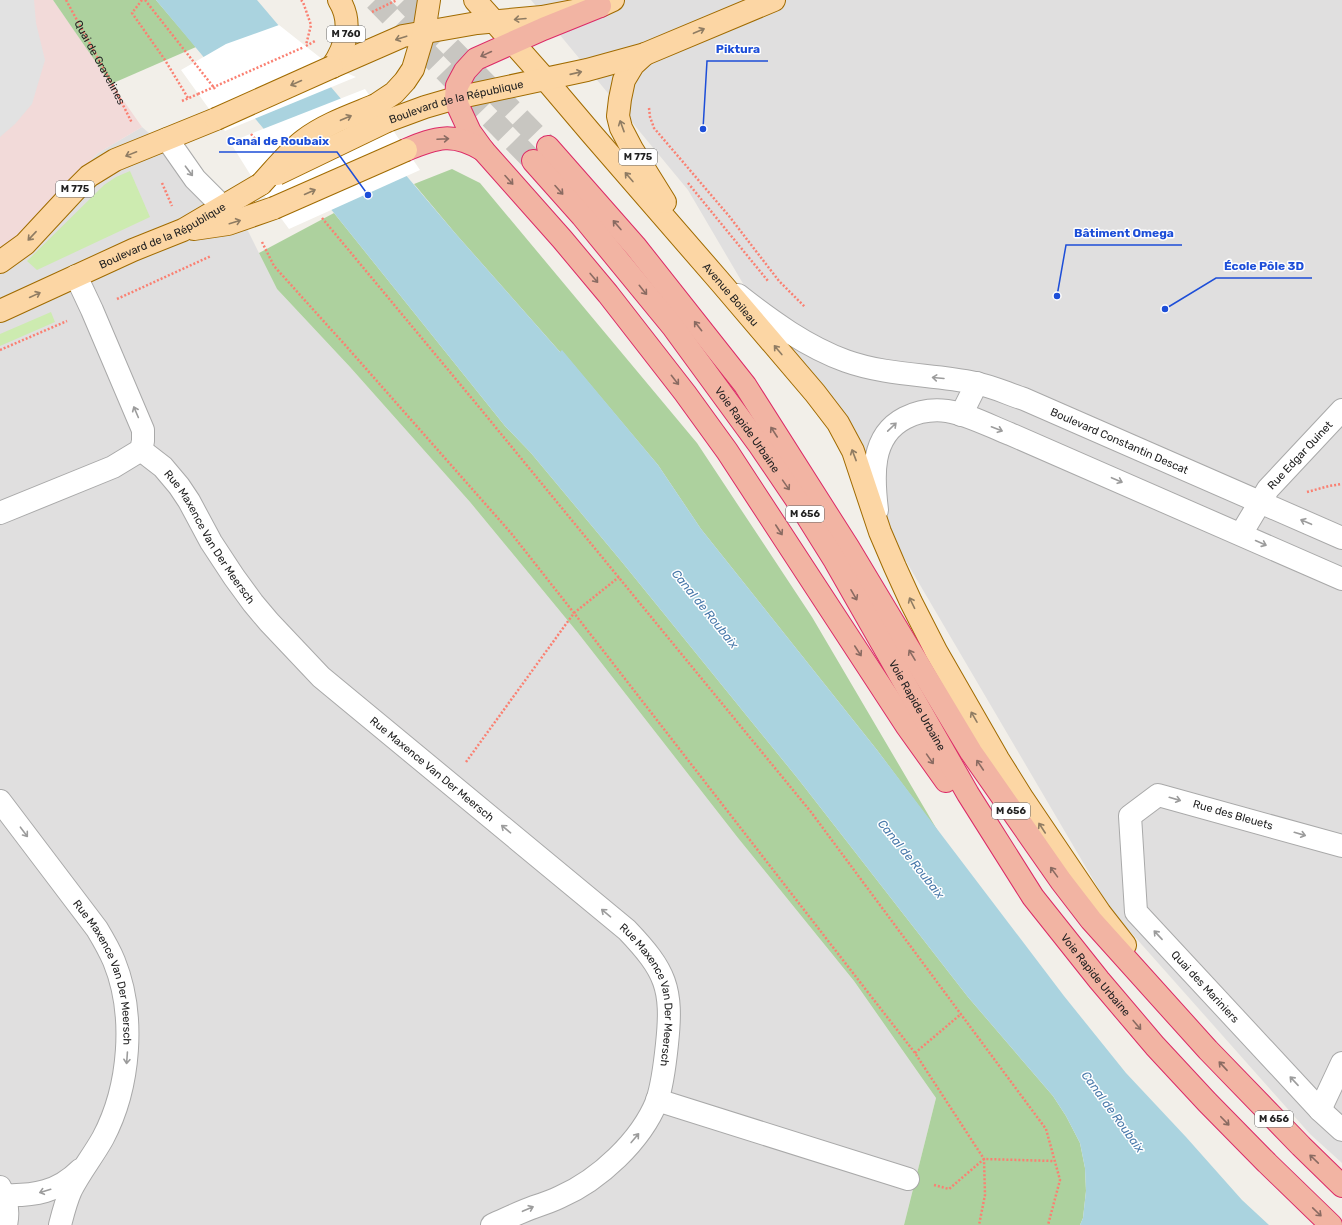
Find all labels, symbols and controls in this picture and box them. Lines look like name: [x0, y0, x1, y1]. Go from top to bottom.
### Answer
one-way arrow: [514, 15, 527, 23]
street label: Quai de Gravelines: [72, 18, 128, 107]
road number: M 760: [327, 26, 365, 42]
one-way arrow: [692, 27, 704, 35]
one-way arrow: [395, 34, 407, 42]
callout: Piktura: [707, 37, 768, 61]
text: Piktura: [716, 42, 760, 56]
one-way arrow: [481, 51, 493, 58]
one-way arrow: [569, 68, 582, 76]
street label: Boulevard de la République: [387, 77, 525, 126]
one-way arrow: [291, 79, 303, 87]
one-way arrow: [339, 114, 351, 121]
one-way arrow: [617, 121, 625, 133]
callout: Canal de Roubaix: [219, 128, 337, 152]
text: Canal de Roubaix: [227, 134, 329, 148]
one-way arrow: [436, 135, 449, 143]
road number: M 775: [619, 149, 657, 165]
one-way arrow: [125, 151, 137, 158]
one-way arrow: [185, 165, 193, 176]
one-way arrow: [625, 172, 634, 183]
one-way arrow: [504, 174, 513, 184]
road number: M 775: [56, 181, 94, 197]
one-way arrow: [555, 185, 564, 196]
one-way arrow: [304, 188, 316, 195]
street label: Boulevard de la République: [97, 200, 228, 271]
one-way arrow: [229, 218, 242, 225]
one-way arrow: [612, 220, 621, 231]
callout: Bâtiment Omega: [1066, 221, 1182, 245]
text: Bâtiment Omega: [1074, 226, 1174, 240]
one-way arrow: [27, 231, 37, 241]
callout: École Pôle 3D: [1216, 254, 1312, 278]
text: École Pôle 3D: [1224, 259, 1304, 273]
street label: Avenue Boileau: [700, 260, 761, 329]
one-way arrow: [590, 272, 599, 283]
one-way arrow: [639, 284, 648, 295]
one-way arrow: [29, 291, 41, 298]
one-way arrow: [694, 321, 703, 332]
one-way arrow: [774, 344, 783, 355]
one-way arrow: [670, 374, 679, 385]
one-way arrow: [932, 374, 945, 381]
street label: Voie Rapide Urbaine: [712, 384, 783, 475]
street label: Boulevard Constantin Descat: [1048, 405, 1191, 477]
one-way arrow: [131, 407, 139, 419]
street label: Rue Edgar Quinet: [1265, 418, 1335, 492]
one-way arrow: [887, 423, 897, 432]
one-way arrow: [991, 425, 1003, 433]
one-way arrow: [770, 426, 778, 438]
one-way arrow: [850, 449, 857, 461]
street label: Rue Maxence Van Der Meersch: [162, 467, 258, 606]
one-way arrow: [1110, 477, 1122, 484]
one-way arrow: [782, 479, 790, 490]
road number: M 656: [786, 506, 824, 522]
one-way arrow: [1301, 518, 1313, 526]
one-way arrow: [775, 524, 783, 535]
one-way arrow: [1255, 540, 1267, 547]
water label: Canal de Roubaix: [669, 567, 741, 652]
one-way arrow: [851, 589, 859, 601]
one-way arrow: [908, 597, 915, 609]
one-way arrow: [854, 645, 862, 656]
one-way arrow: [907, 649, 915, 661]
street label: Voie Rapide Urbaine: [886, 657, 948, 753]
one-way arrow: [969, 711, 977, 723]
street label: Rue Maxence Van Der Meersch: [368, 714, 497, 824]
one-way arrow: [926, 753, 934, 764]
one-way arrow: [976, 760, 984, 771]
one-way arrow: [1168, 796, 1181, 803]
street label: Rue des Bleuets: [1192, 797, 1275, 833]
road number: M 656: [992, 803, 1030, 819]
water label: Canal de Roubaix: [875, 817, 947, 902]
one-way arrow: [1038, 823, 1046, 834]
one-way arrow: [501, 825, 511, 834]
one-way arrow: [19, 827, 28, 838]
one-way arrow: [1293, 831, 1306, 838]
one-way arrow: [1050, 867, 1058, 878]
street label: Rue Maxence Van Der Meersch: [71, 897, 134, 1045]
one-way arrow: [600, 908, 611, 917]
street label: Rue Maxence Van Der Meersch: [617, 920, 675, 1067]
one-way arrow: [1153, 930, 1162, 940]
street label: Voie Rapide Urbaine: [1058, 931, 1133, 1019]
street label: Quai des Mariniers: [1169, 948, 1242, 1026]
one-way arrow: [1133, 1019, 1142, 1030]
one-way arrow: [123, 1051, 130, 1064]
one-way arrow: [1218, 1061, 1228, 1071]
water label: Canal de Roubaix: [1079, 1068, 1148, 1156]
one-way arrow: [1289, 1076, 1298, 1087]
road number: M 656: [1255, 1111, 1293, 1127]
one-way arrow: [1220, 1116, 1230, 1126]
one-way arrow: [630, 1133, 639, 1143]
one-way arrow: [1309, 1154, 1319, 1164]
one-way arrow: [38, 1188, 51, 1195]
one-way arrow: [522, 1205, 534, 1213]
one-way arrow: [1312, 1207, 1322, 1217]

